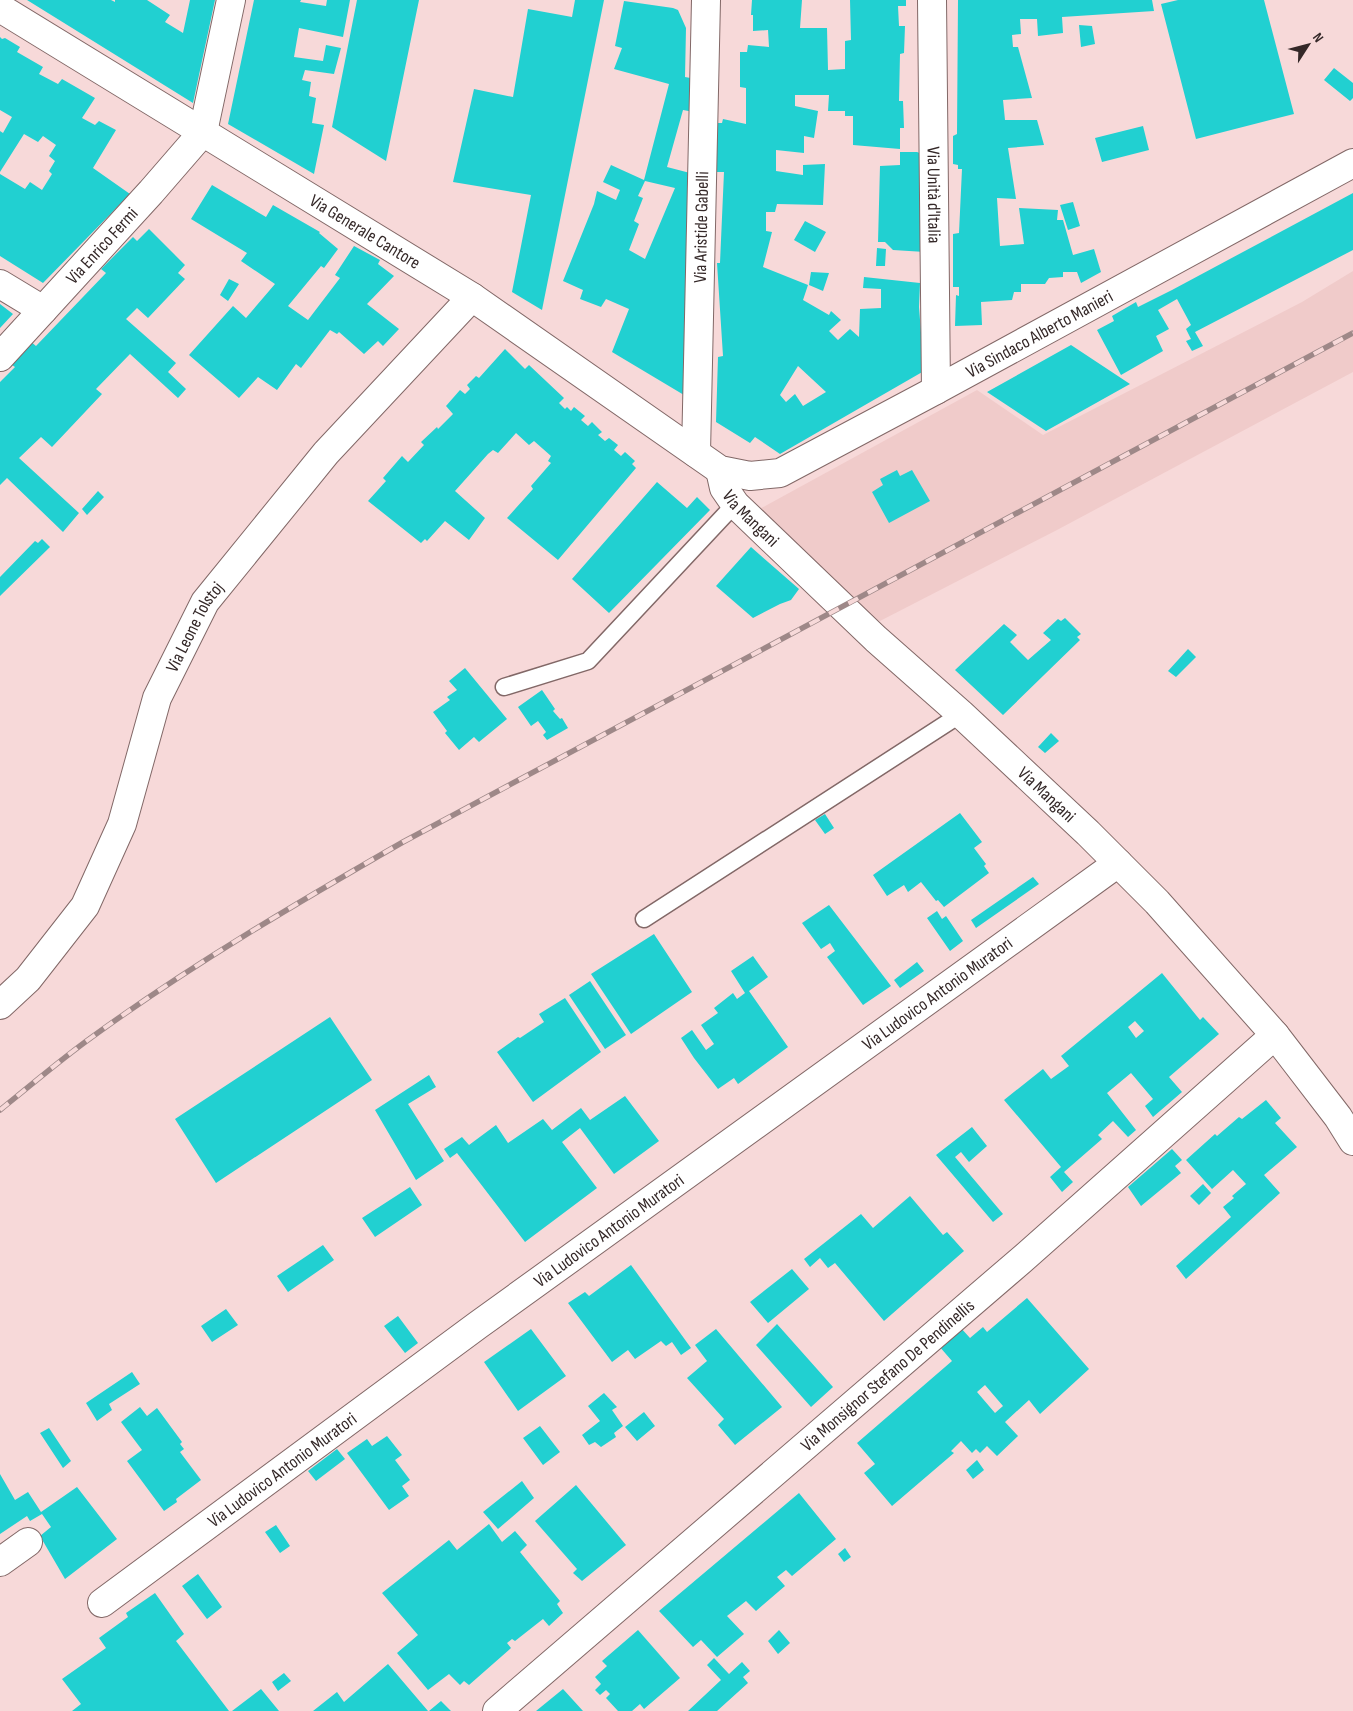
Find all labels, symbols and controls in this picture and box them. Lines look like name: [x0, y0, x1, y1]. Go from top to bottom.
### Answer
north arrow: [1283, 20, 1333, 70]
text: N: [1309, 30, 1327, 46]
street label: Via Unità d'Italia: [923, 146, 945, 244]
street label: Via Aristide Gabelli: [689, 171, 713, 283]
street label: Via Generale Cantore: [306, 190, 424, 273]
street label: Via Enrico Fermi: [62, 203, 142, 288]
street label: Via Sindaco Alberto Manieri: [962, 285, 1116, 382]
street label: Via Mangani: [718, 486, 783, 551]
street label: Via Leone Tolstoj: [161, 578, 228, 675]
street label: Via Mangani: [1013, 762, 1080, 827]
street label: Via Ludovico Antonio Muratori: [858, 932, 1016, 1055]
street label: Via Ludovico Antonio Muratori: [530, 1169, 688, 1292]
street label: Via Monsignor Stefano De Pendinellis: [796, 1295, 978, 1456]
street label: Via Ludovico Antonio Muratori: [204, 1408, 361, 1532]

